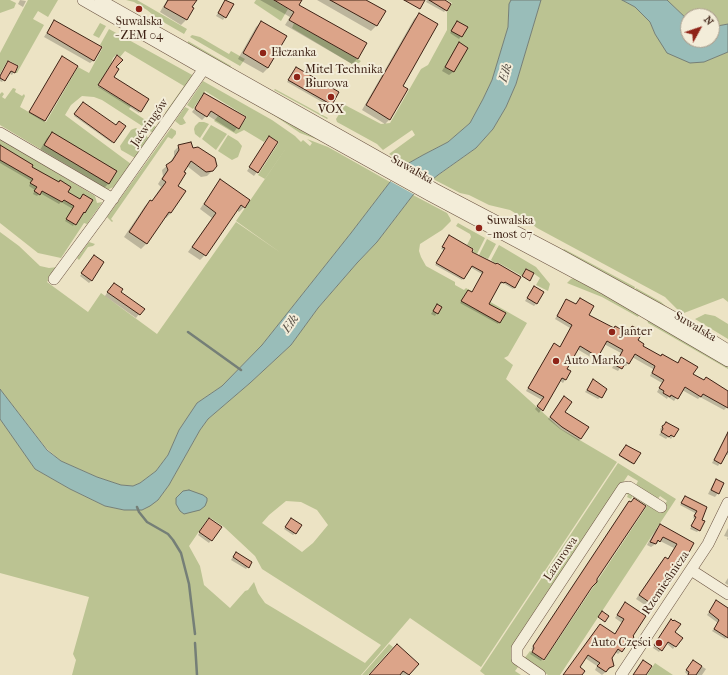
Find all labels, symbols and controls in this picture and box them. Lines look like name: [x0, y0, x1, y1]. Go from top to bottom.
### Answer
marker: Suwalska - ZEM 04: [134, 4, 144, 14]
north arrow: [680, 8, 720, 48]
text: N: [701, 13, 716, 28]
place label: Suwalska - ZEM 04: [115, 15, 163, 43]
place label: Ełczanka: [271, 46, 316, 60]
marker: Ełczanka: [258, 48, 268, 58]
water label: Ełk: [496, 62, 516, 84]
place label: Mitel Technika Biurowa: [305, 63, 383, 91]
marker: Mitel Technika Biurowa: [292, 72, 302, 82]
marker: VOX: [326, 92, 336, 102]
street label: Jaćwingów: [128, 96, 172, 150]
place label: VOX: [318, 103, 344, 117]
street label: Suwalska: [388, 152, 436, 188]
place label: Suwalska - most 07: [487, 214, 534, 242]
marker: Suwalska - most 07: [474, 223, 484, 233]
street label: Suwalska: [671, 309, 719, 345]
water label: Ełk: [279, 312, 303, 336]
place label: Janter: [620, 325, 652, 339]
marker: Janter: [607, 327, 617, 337]
place label: Auto Marko: [564, 354, 625, 368]
marker: Auto Marko: [551, 356, 561, 366]
street label: Lazurowa: [541, 534, 581, 584]
street label: Rzemieślnicza: [639, 548, 693, 618]
place label: Auto Części: [591, 636, 651, 650]
marker: Auto Części: [654, 638, 664, 648]

